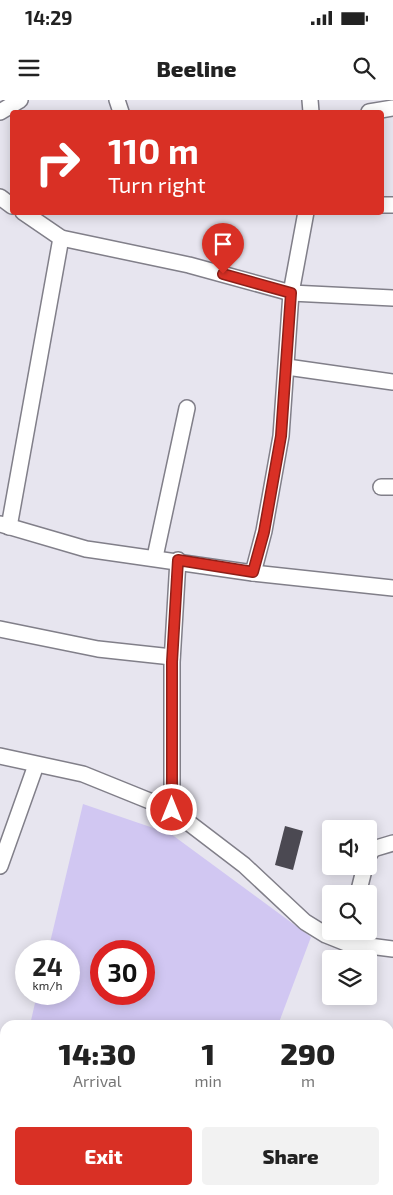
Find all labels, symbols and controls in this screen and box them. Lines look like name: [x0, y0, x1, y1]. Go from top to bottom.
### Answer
text: 14:29: [25, 6, 72, 29]
icon: menu: [15, 54, 43, 82]
icon: search: [350, 54, 378, 82]
text: Beeline: [157, 55, 236, 81]
text: 110 m: [108, 129, 199, 171]
icon: right: [25, 130, 90, 195]
text: Turn right: [108, 171, 206, 197]
pin: [202, 223, 244, 274]
icon: arrive: [209, 230, 237, 258]
position arrow: [145, 783, 197, 835]
map controls: [322, 820, 377, 1005]
button: sound: [322, 820, 377, 875]
button: search: [322, 885, 377, 940]
speed limit sign: 30: [90, 940, 155, 1005]
button: layers: [322, 950, 377, 1005]
text: 24: [32, 951, 63, 981]
text: km/h: [33, 978, 62, 992]
text: 14:30: [58, 1035, 136, 1071]
text: 1: [201, 1035, 215, 1071]
text: 290: [280, 1035, 335, 1071]
text: Arrival: [73, 1071, 122, 1090]
text: min: [195, 1071, 222, 1090]
text: m: [301, 1071, 315, 1090]
button: Exit: [15, 1127, 192, 1185]
button: Share: [202, 1127, 379, 1185]

